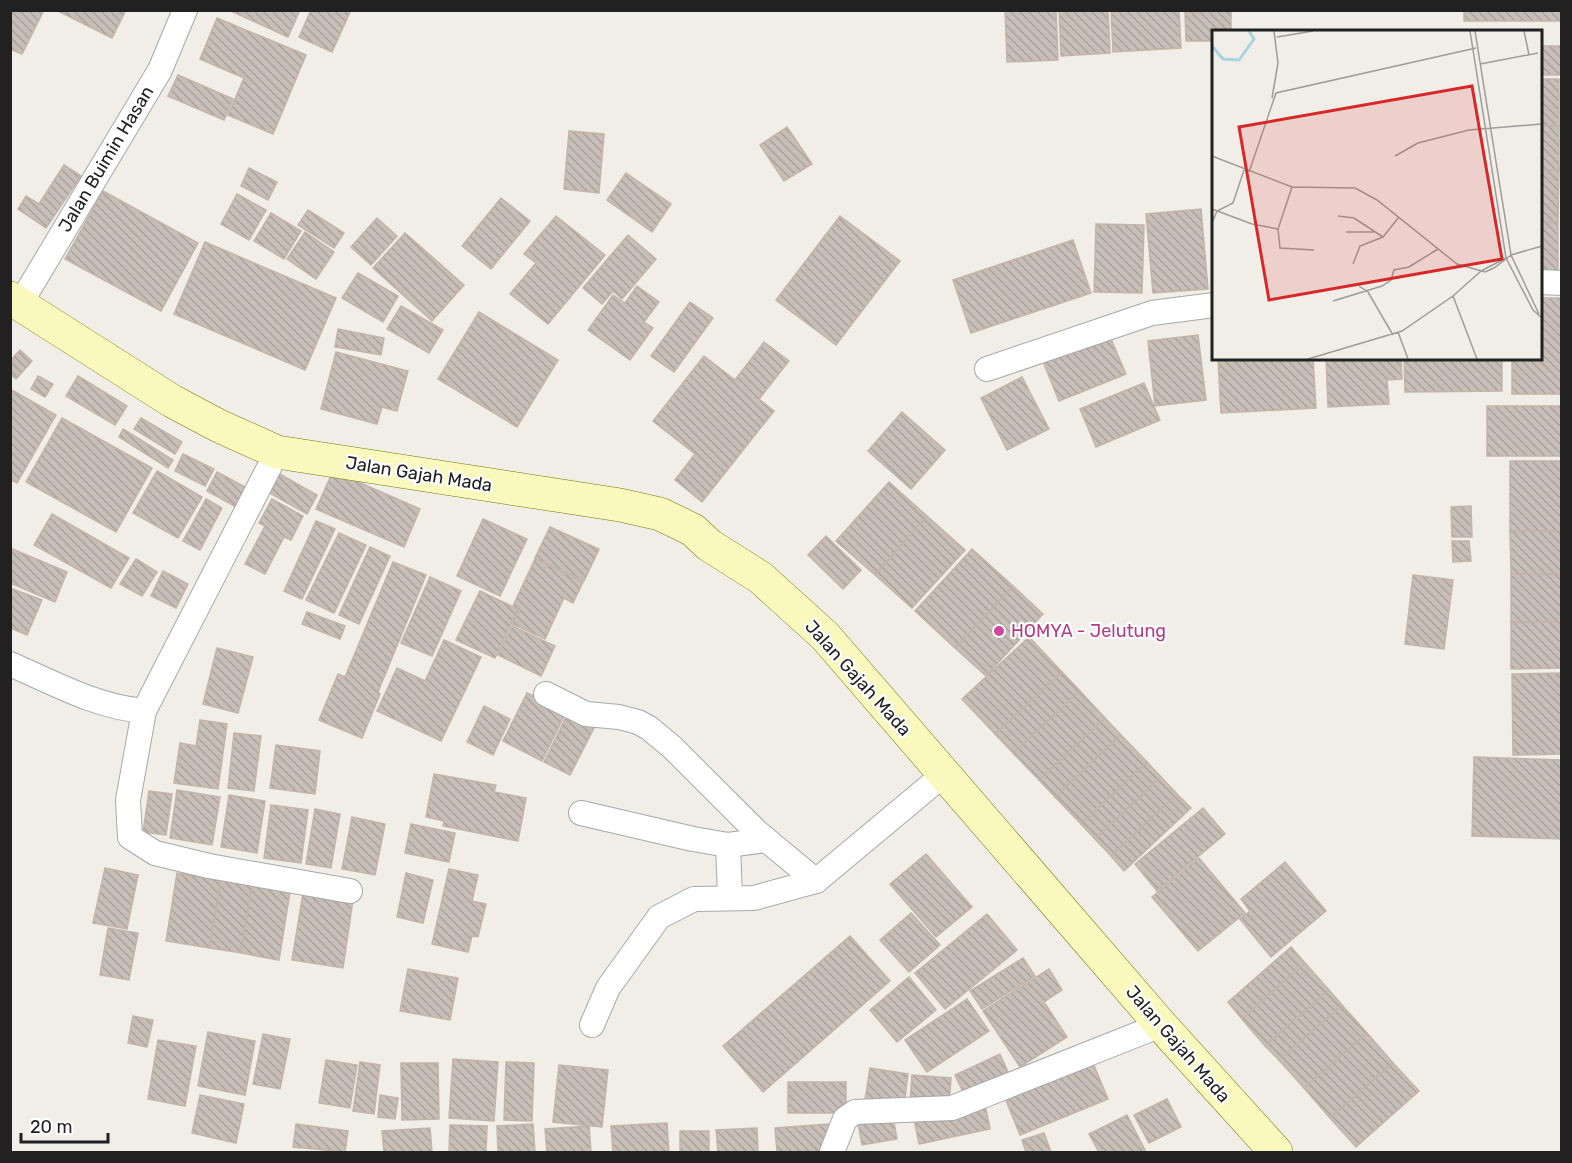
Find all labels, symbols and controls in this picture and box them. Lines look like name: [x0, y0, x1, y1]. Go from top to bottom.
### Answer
inset map: [1212, 30, 1542, 360]
street label: Jalan Buimin Hasan: [54, 82, 158, 236]
street label: Jalan Gajah Mada: [344, 452, 494, 496]
street label: Jalan Gajah Mada: [800, 616, 916, 740]
place label: HOMYA - Jelutung: [1011, 620, 1166, 642]
marker: HOMYA - Jelutung: [992, 624, 1006, 638]
street label: Jalan Gajah Mada: [1121, 981, 1235, 1107]
scale bar: [21, 1106, 108, 1144]
text: 20 m: [30, 1116, 72, 1138]

